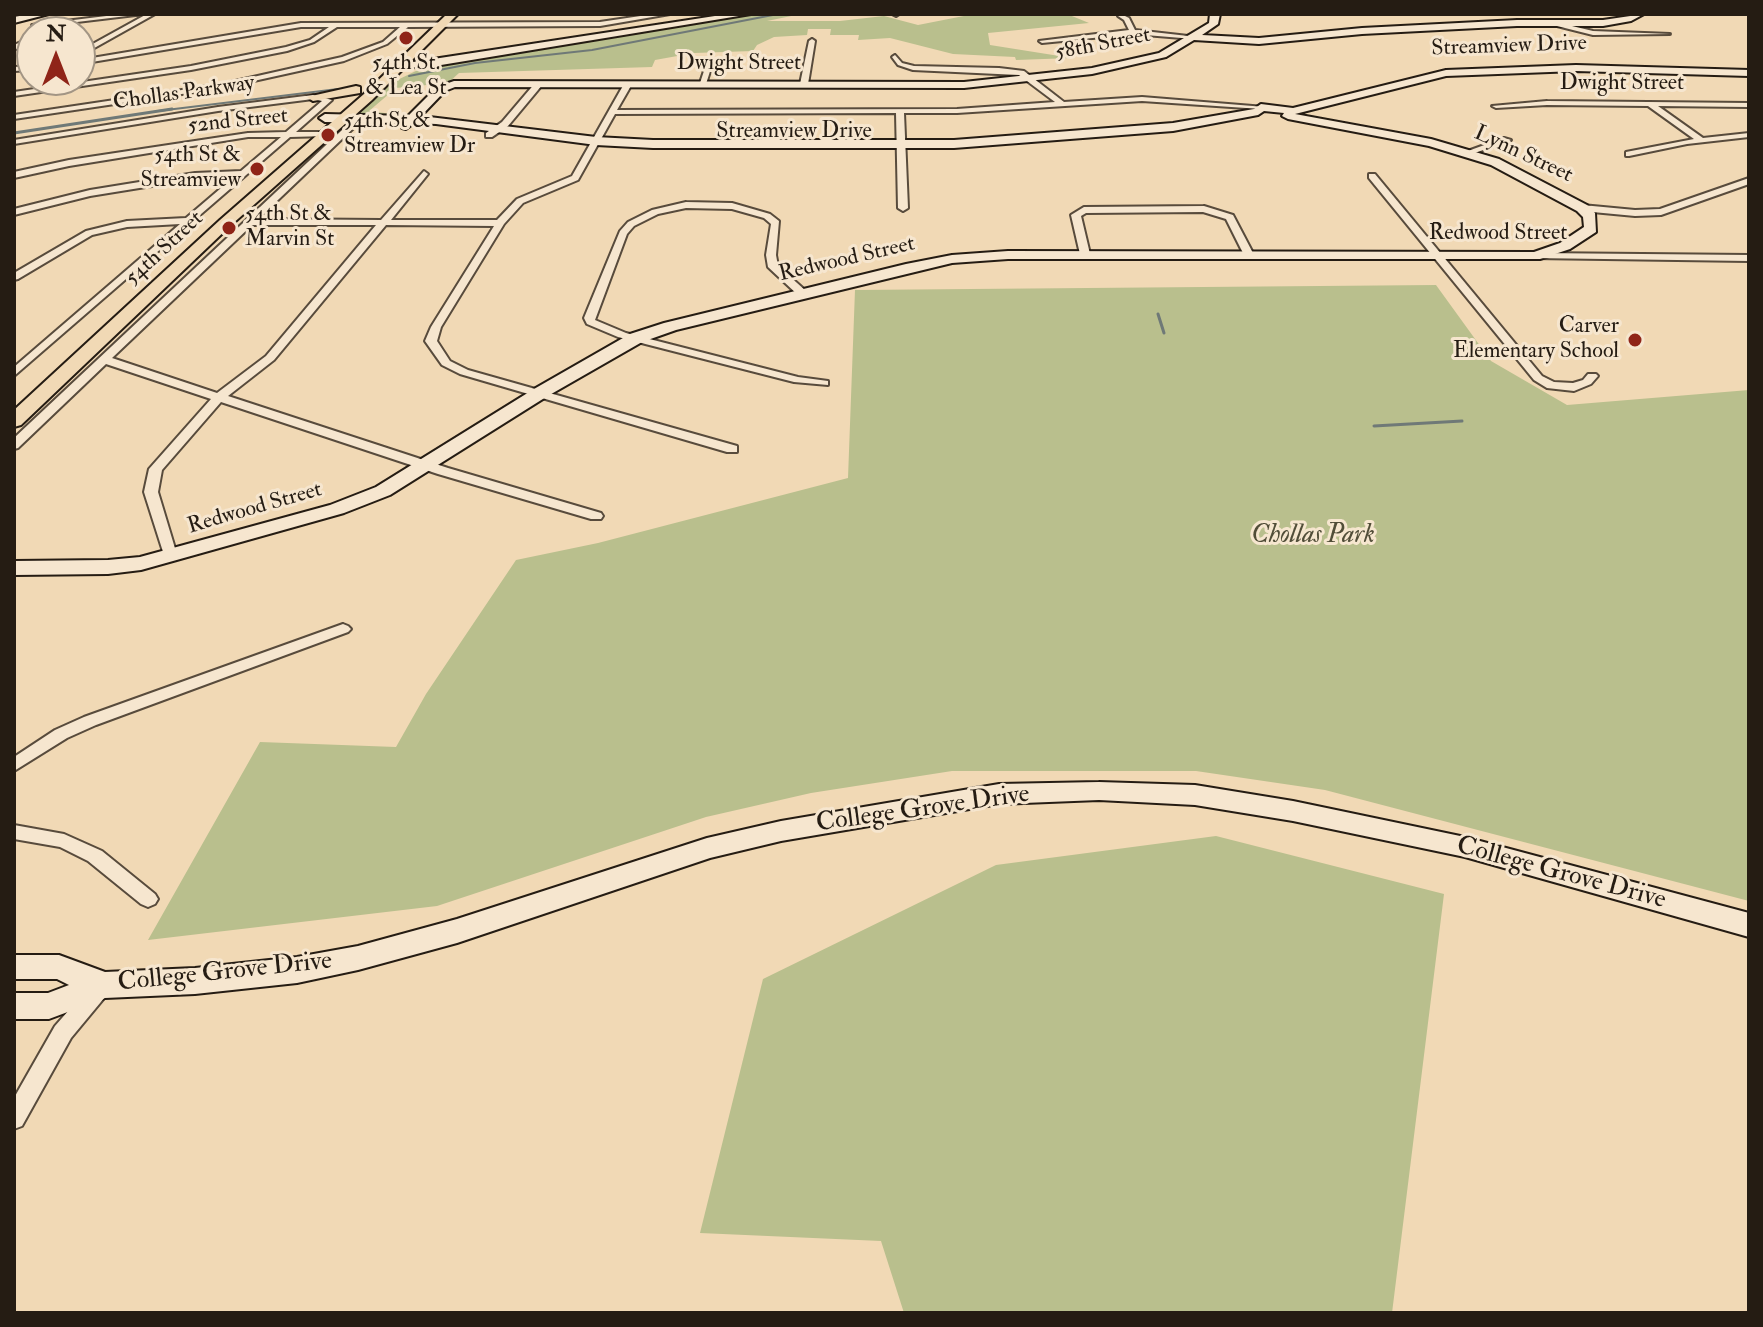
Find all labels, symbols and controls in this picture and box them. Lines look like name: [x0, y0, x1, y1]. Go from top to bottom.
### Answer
north arrow: [16, 16, 96, 96]
text: N: [46, 20, 66, 48]
street label: 58th Street: [1053, 23, 1153, 67]
marker: 54th St. & Lea St: [397, 29, 415, 47]
street label: Streamview Drive: [1431, 31, 1587, 63]
place label: 54th St. & Lea St: [365, 51, 447, 102]
street label: Dwight Street: [677, 51, 801, 77]
street label: Chollas Parkway: [112, 71, 256, 117]
street label: Dwight Street: [1560, 71, 1684, 97]
street label: 52nd Street: [187, 104, 289, 140]
place label: 54th St & Streamview Dr: [344, 109, 475, 160]
street label: Streamview Drive: [716, 119, 872, 145]
street label: Lynn Street: [1469, 121, 1577, 189]
marker: 54th St & Streamview Dr: [319, 126, 337, 144]
place label: 54th St & Streamview: [141, 143, 241, 194]
marker: 54th St & Streamview: [248, 160, 266, 178]
place label: 54th St & Marvin St: [245, 202, 334, 254]
street label: 54th Street: [120, 206, 210, 292]
marker: 54th St & Marvin St: [220, 219, 238, 237]
street label: Redwood Street: [1429, 221, 1567, 247]
street label: Redwood Street: [777, 232, 917, 288]
place label: Carver Elementary School: [1453, 314, 1619, 366]
marker: Carver Elementary School: [1626, 331, 1644, 349]
street label: Redwood Street: [185, 477, 325, 541]
park label: Chollas Park: [1251, 520, 1375, 552]
street label: College Grove Drive: [814, 780, 1032, 840]
street label: College Grove Drive: [1453, 831, 1669, 917]
street label: College Grove Drive: [116, 946, 334, 1000]

